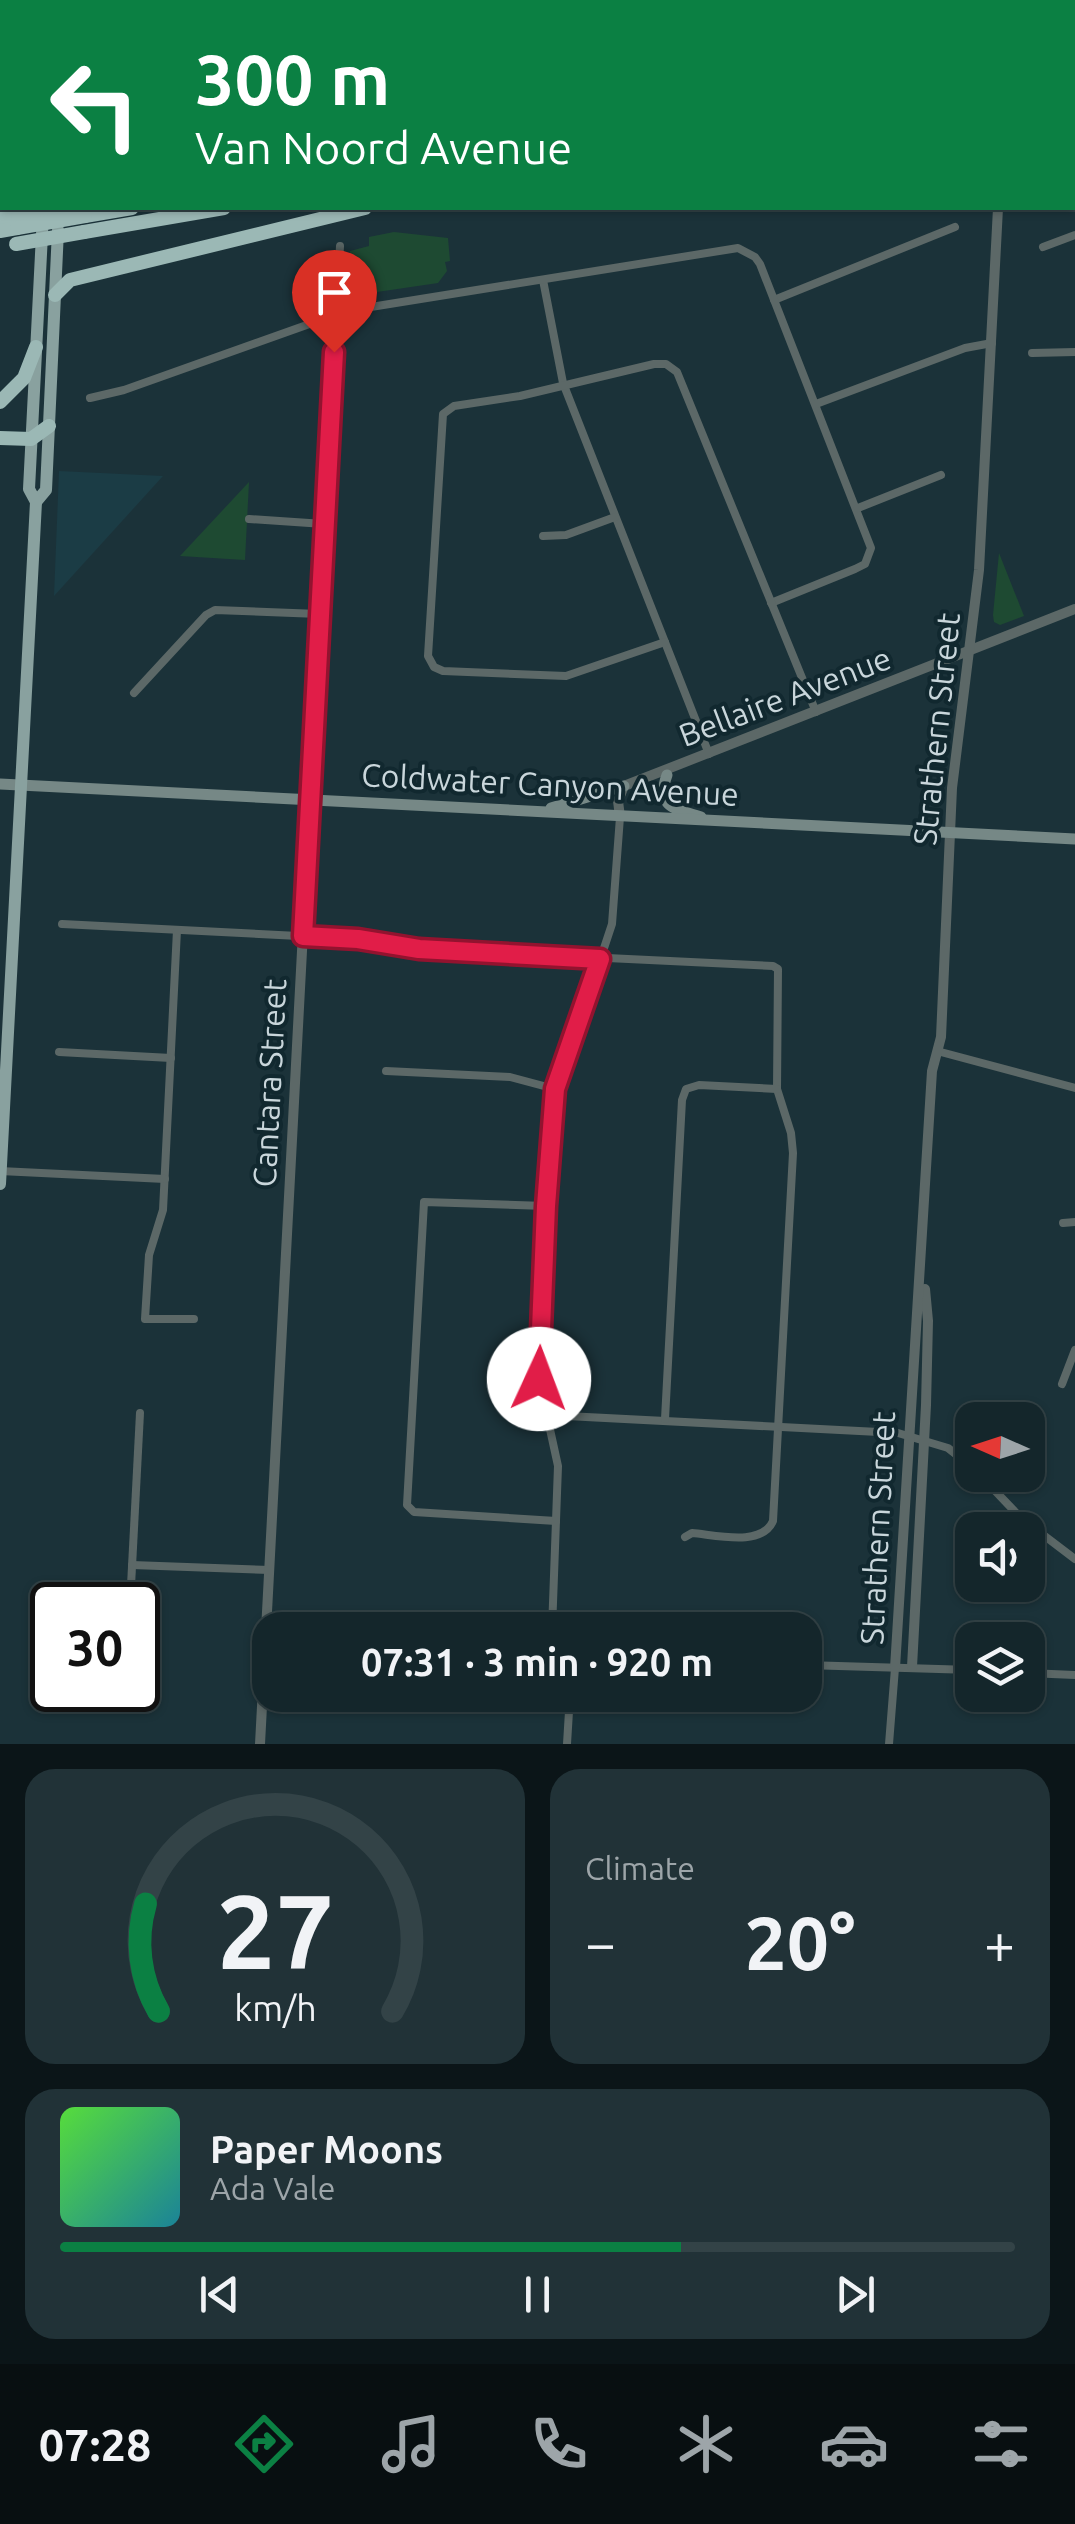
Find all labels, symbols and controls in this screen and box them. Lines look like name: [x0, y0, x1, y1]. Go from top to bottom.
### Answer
icon: left: [30, 40, 160, 170]
text: 300 m: [195, 40, 390, 118]
text: Van Noord Avenue: [195, 122, 572, 173]
pin: [292, 250, 377, 353]
icon: arrive: [307, 265, 362, 320]
street label: Strathern Street: [906, 611, 966, 847]
street label: Bellaire Avenue: [674, 639, 896, 753]
street label: Coldwater Canyon Avenue: [360, 756, 740, 812]
street label: Cantara Street: [246, 977, 292, 1188]
position arrow: [487, 1327, 591, 1431]
north arrow: [955, 1402, 1045, 1492]
map controls: [955, 1402, 1045, 1712]
street label: Strathern Street: [853, 1410, 901, 1645]
button: sound: [955, 1512, 1045, 1602]
speed limit sign: 30: [30, 1582, 160, 1712]
button: layers: [955, 1622, 1045, 1712]
text: 07:31 · 3 min · 920 m: [361, 1641, 713, 1683]
text: Climate: [585, 1850, 695, 1886]
text: 27: [216, 1872, 334, 1989]
text: 20°: [744, 1900, 856, 1984]
text: −: [585, 1912, 616, 1973]
text: +: [984, 1912, 1015, 1973]
text: km/h: [234, 1988, 316, 2028]
text: Paper Moons: [210, 2128, 443, 2170]
text: Ada Vale: [210, 2170, 336, 2206]
icon: previous: [192, 2267, 247, 2322]
icon: pause: [510, 2267, 565, 2322]
icon: next: [828, 2267, 883, 2322]
icon: directions: [229, 2409, 299, 2479]
icon: music: [376, 2409, 446, 2479]
icon: phone: [524, 2409, 594, 2479]
icon: climate: [671, 2409, 741, 2479]
icon: car: [819, 2409, 889, 2479]
icon: filters: [966, 2409, 1036, 2479]
text: 07:28: [39, 2419, 151, 2470]

